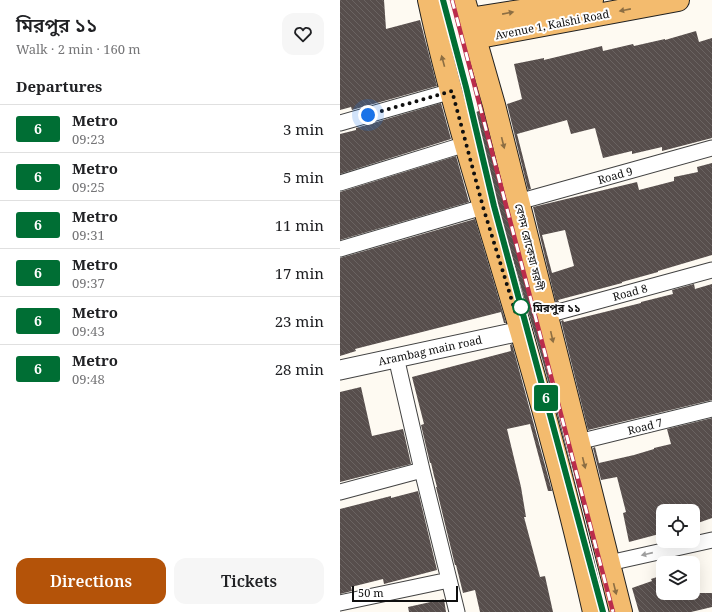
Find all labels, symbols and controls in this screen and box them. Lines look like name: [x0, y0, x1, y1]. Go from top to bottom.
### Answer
street label: Avenue 1, Kalshi Road: [494, 6, 611, 42]
one-way arrow: [619, 7, 632, 13]
one-way arrow: [502, 10, 514, 16]
text: মিরপুর ১১: [16, 12, 98, 38]
button: heart: [282, 13, 324, 55]
text: Walk · 2 min · 160 m: [16, 40, 141, 58]
one-way arrow: [440, 55, 446, 67]
text: Departures: [16, 76, 102, 96]
your location: [358, 105, 378, 125]
text: Metro: [72, 110, 118, 130]
text: 6: [34, 119, 42, 138]
text: 3 min: [283, 119, 324, 139]
text: 09:23: [72, 130, 105, 148]
one-way arrow: [500, 137, 506, 149]
text: Metro: [72, 158, 118, 178]
street label: Road 9: [596, 163, 634, 187]
text: 6: [34, 167, 42, 186]
text: 5 min: [283, 167, 324, 187]
text: 09:25: [72, 178, 105, 196]
street label: বেগম রোকেয়া সরণী: [512, 202, 548, 293]
text: Metro: [72, 206, 118, 226]
text: 6: [34, 215, 42, 234]
text: 11 min: [275, 215, 324, 235]
text: 09:31: [72, 226, 105, 244]
text: Metro: [72, 254, 118, 274]
text: 6: [34, 263, 42, 282]
text: 17 min: [275, 263, 324, 283]
text: 09:37: [72, 274, 105, 292]
street label: Road 8: [611, 280, 649, 304]
marker: মিরপুর ১১: [512, 298, 530, 316]
place label: মিরপুর ১১: [532, 300, 581, 315]
text: Metro: [72, 302, 118, 322]
text: 6: [34, 311, 42, 330]
text: 23 min: [275, 311, 324, 331]
text: 09:43: [72, 322, 105, 340]
one-way arrow: [550, 330, 556, 343]
street label: Arambag main road: [377, 332, 483, 368]
text: Metro: [72, 350, 118, 370]
text: 6: [34, 359, 42, 378]
text: 28 min: [275, 359, 324, 379]
text: 09:48: [72, 370, 105, 388]
line badge: 6: [533, 385, 559, 411]
text: 6: [542, 388, 550, 407]
street label: Road 7: [626, 414, 664, 438]
one-way arrow: [581, 457, 587, 469]
map controls: [656, 504, 700, 600]
button: locate: [656, 504, 700, 548]
one-way arrow: [640, 552, 653, 558]
button: layers: [656, 556, 700, 600]
button: Directions: [16, 558, 166, 604]
button: Tickets: [174, 558, 324, 604]
one-way arrow: [613, 583, 619, 595]
scale bar: [352, 584, 458, 603]
text: 50 m: [358, 585, 384, 600]

